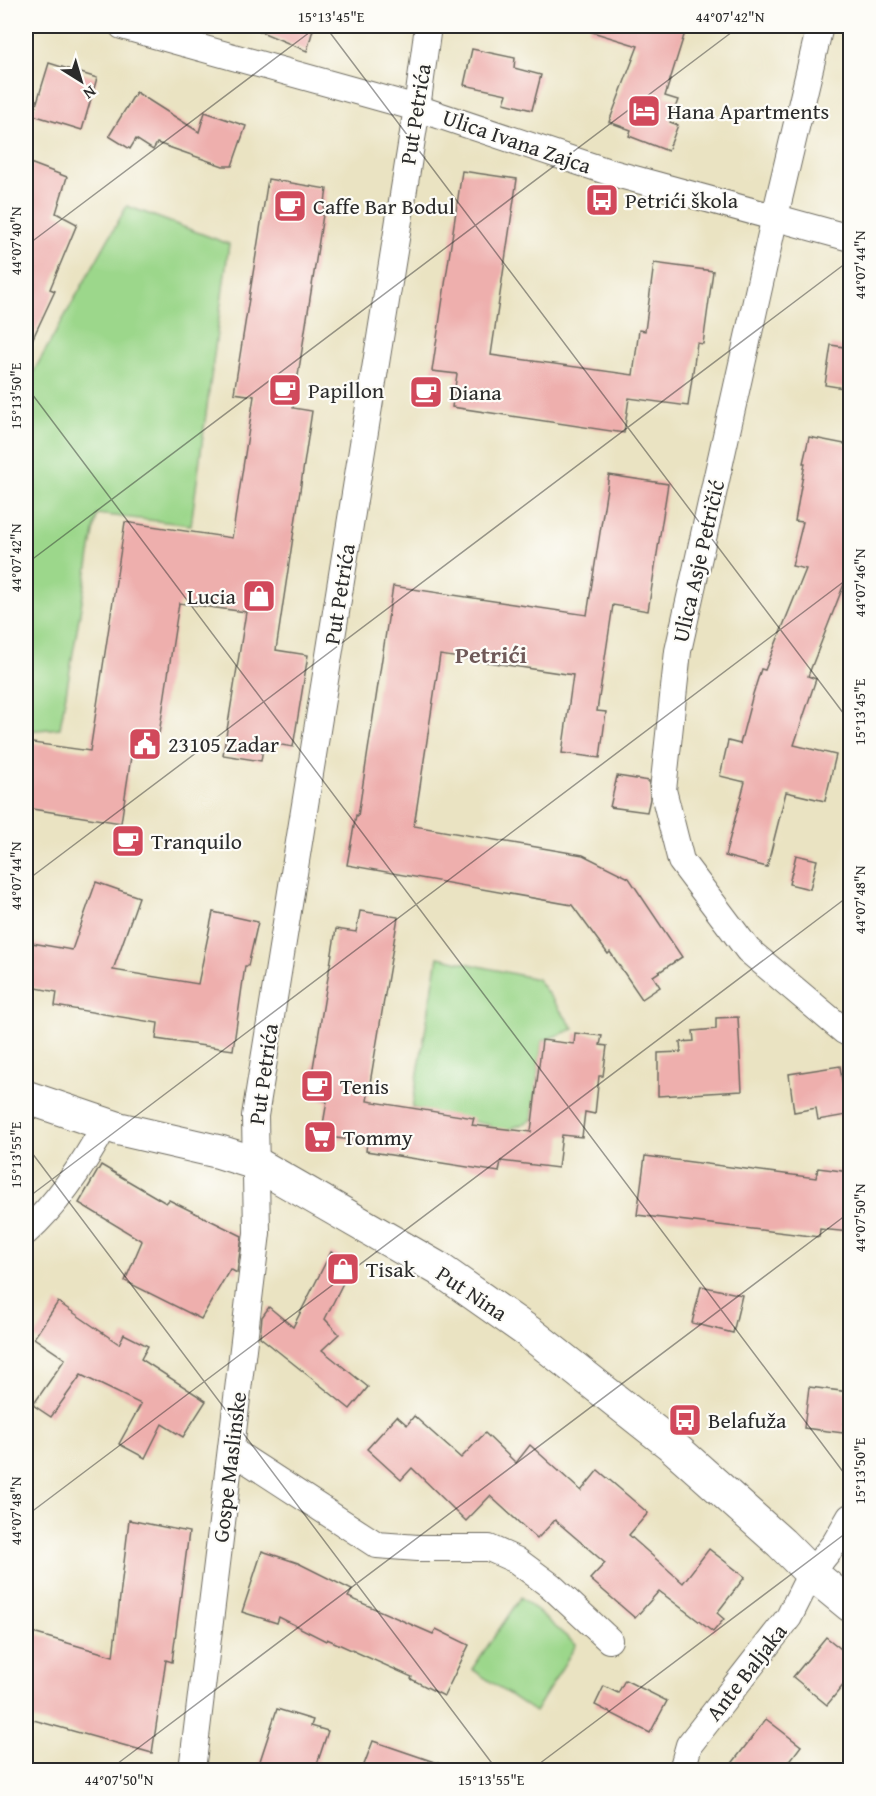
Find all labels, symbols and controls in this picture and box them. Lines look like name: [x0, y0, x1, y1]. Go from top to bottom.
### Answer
text: 15°13'45"E: [298, 6, 365, 27]
text: 44°07'42"N: [696, 6, 765, 27]
north arrow: [51, 51, 111, 111]
street label: Put Petrića: [391, 61, 439, 167]
text: N: [78, 80, 102, 106]
hotel icon: Hana Apartments: [626, 93, 662, 129]
place label: Hana Apartments: [667, 95, 829, 127]
street label: Ulica Ivana Zajca: [438, 101, 596, 182]
bus stop icon: Petrići škola: [584, 182, 620, 218]
place label: Petrići škola: [625, 184, 739, 216]
cafe icon: Caffe Bar Bodul: [272, 188, 308, 224]
place label: Caffe Bar Bodul: [313, 190, 455, 222]
text: 44°07'40"N: [5, 206, 26, 275]
text: 44°07'44"N: [849, 230, 870, 299]
text: 15°13'50"E: [5, 362, 26, 429]
cafe icon: Papillon: [267, 372, 303, 408]
place label: Papillon: [308, 374, 385, 406]
cafe icon: Diana: [408, 374, 444, 410]
place label: Diana: [449, 376, 502, 408]
street label: Ulica Asje Petričić: [664, 476, 732, 645]
text: 44°07'42"N: [5, 523, 26, 592]
street label: Put Petrića: [315, 541, 363, 647]
text: 44°07'46"N: [849, 548, 870, 617]
shop icon: Lucia: [241, 578, 277, 614]
place label: Lucia: [187, 580, 237, 612]
district label: Petrići: [455, 637, 527, 672]
text: 15°13'45"E: [849, 678, 870, 745]
public building icon: 23105 Zadar: [127, 726, 163, 762]
place label: 23105 Zadar: [168, 728, 279, 760]
cafe icon: Tranquilo: [110, 823, 146, 859]
place label: Tranquilo: [151, 825, 242, 857]
text: 44°07'44"N: [5, 841, 26, 910]
text: 44°07'48"N: [849, 865, 870, 934]
street label: Put Petrića: [240, 1021, 286, 1127]
cafe icon: Tenis: [299, 1068, 335, 1104]
place label: Tenis: [340, 1070, 389, 1102]
supermarket icon: Tommy: [302, 1119, 338, 1155]
text: 15°13'55"E: [5, 1121, 26, 1188]
place label: Tommy: [343, 1121, 413, 1153]
text: 44°07'50"N: [849, 1183, 870, 1252]
shop icon: Tisak: [325, 1251, 361, 1287]
place label: Tisak: [366, 1253, 416, 1285]
street label: Put Nina: [430, 1257, 514, 1329]
street label: Gospe Maslinske: [204, 1390, 254, 1544]
bus stop icon: Belafuža: [667, 1402, 703, 1438]
place label: Belafuža: [708, 1404, 787, 1436]
text: 15°13'50"E: [849, 1437, 870, 1504]
text: 44°07'48"N: [5, 1476, 26, 1545]
street label: Ante Baljaka: [698, 1616, 795, 1727]
text: 44°07'50"N: [85, 1769, 154, 1790]
text: 15°13'55"E: [458, 1769, 525, 1790]

